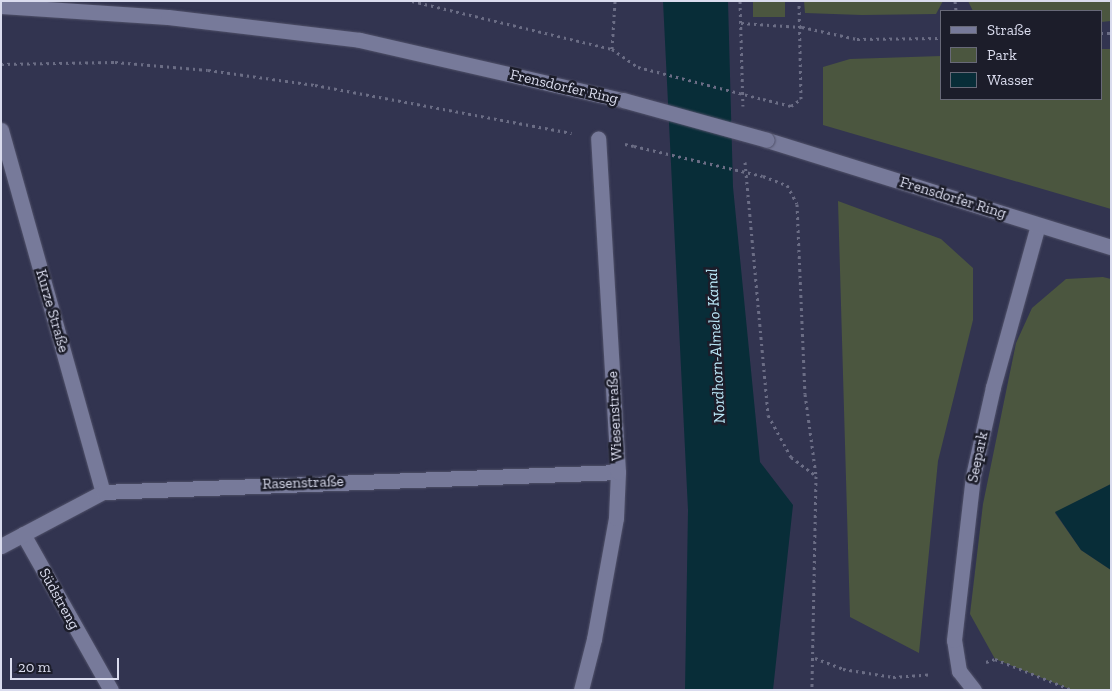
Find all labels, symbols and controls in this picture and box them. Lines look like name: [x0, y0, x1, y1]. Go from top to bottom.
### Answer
legend: [940, 10, 1102, 100]
text: Straße: [987, 21, 1031, 39]
text: Park: [987, 46, 1017, 64]
street label: Frensdorfer Ring: [508, 66, 620, 108]
text: Wasser: [987, 71, 1034, 89]
street label: Frensdorfer Ring: [897, 173, 1009, 223]
street label: Kurze Straße: [32, 267, 72, 355]
water label: Nordhorn-Almelo-Kanal: [702, 268, 730, 424]
street label: Wiesenstraße: [604, 371, 626, 461]
street label: Seepark: [964, 430, 992, 484]
street label: Rasenstraße: [262, 473, 344, 493]
street label: Südstreng: [35, 565, 83, 633]
scale bar: [12, 648, 121, 680]
text: 20 m: [18, 658, 51, 676]

